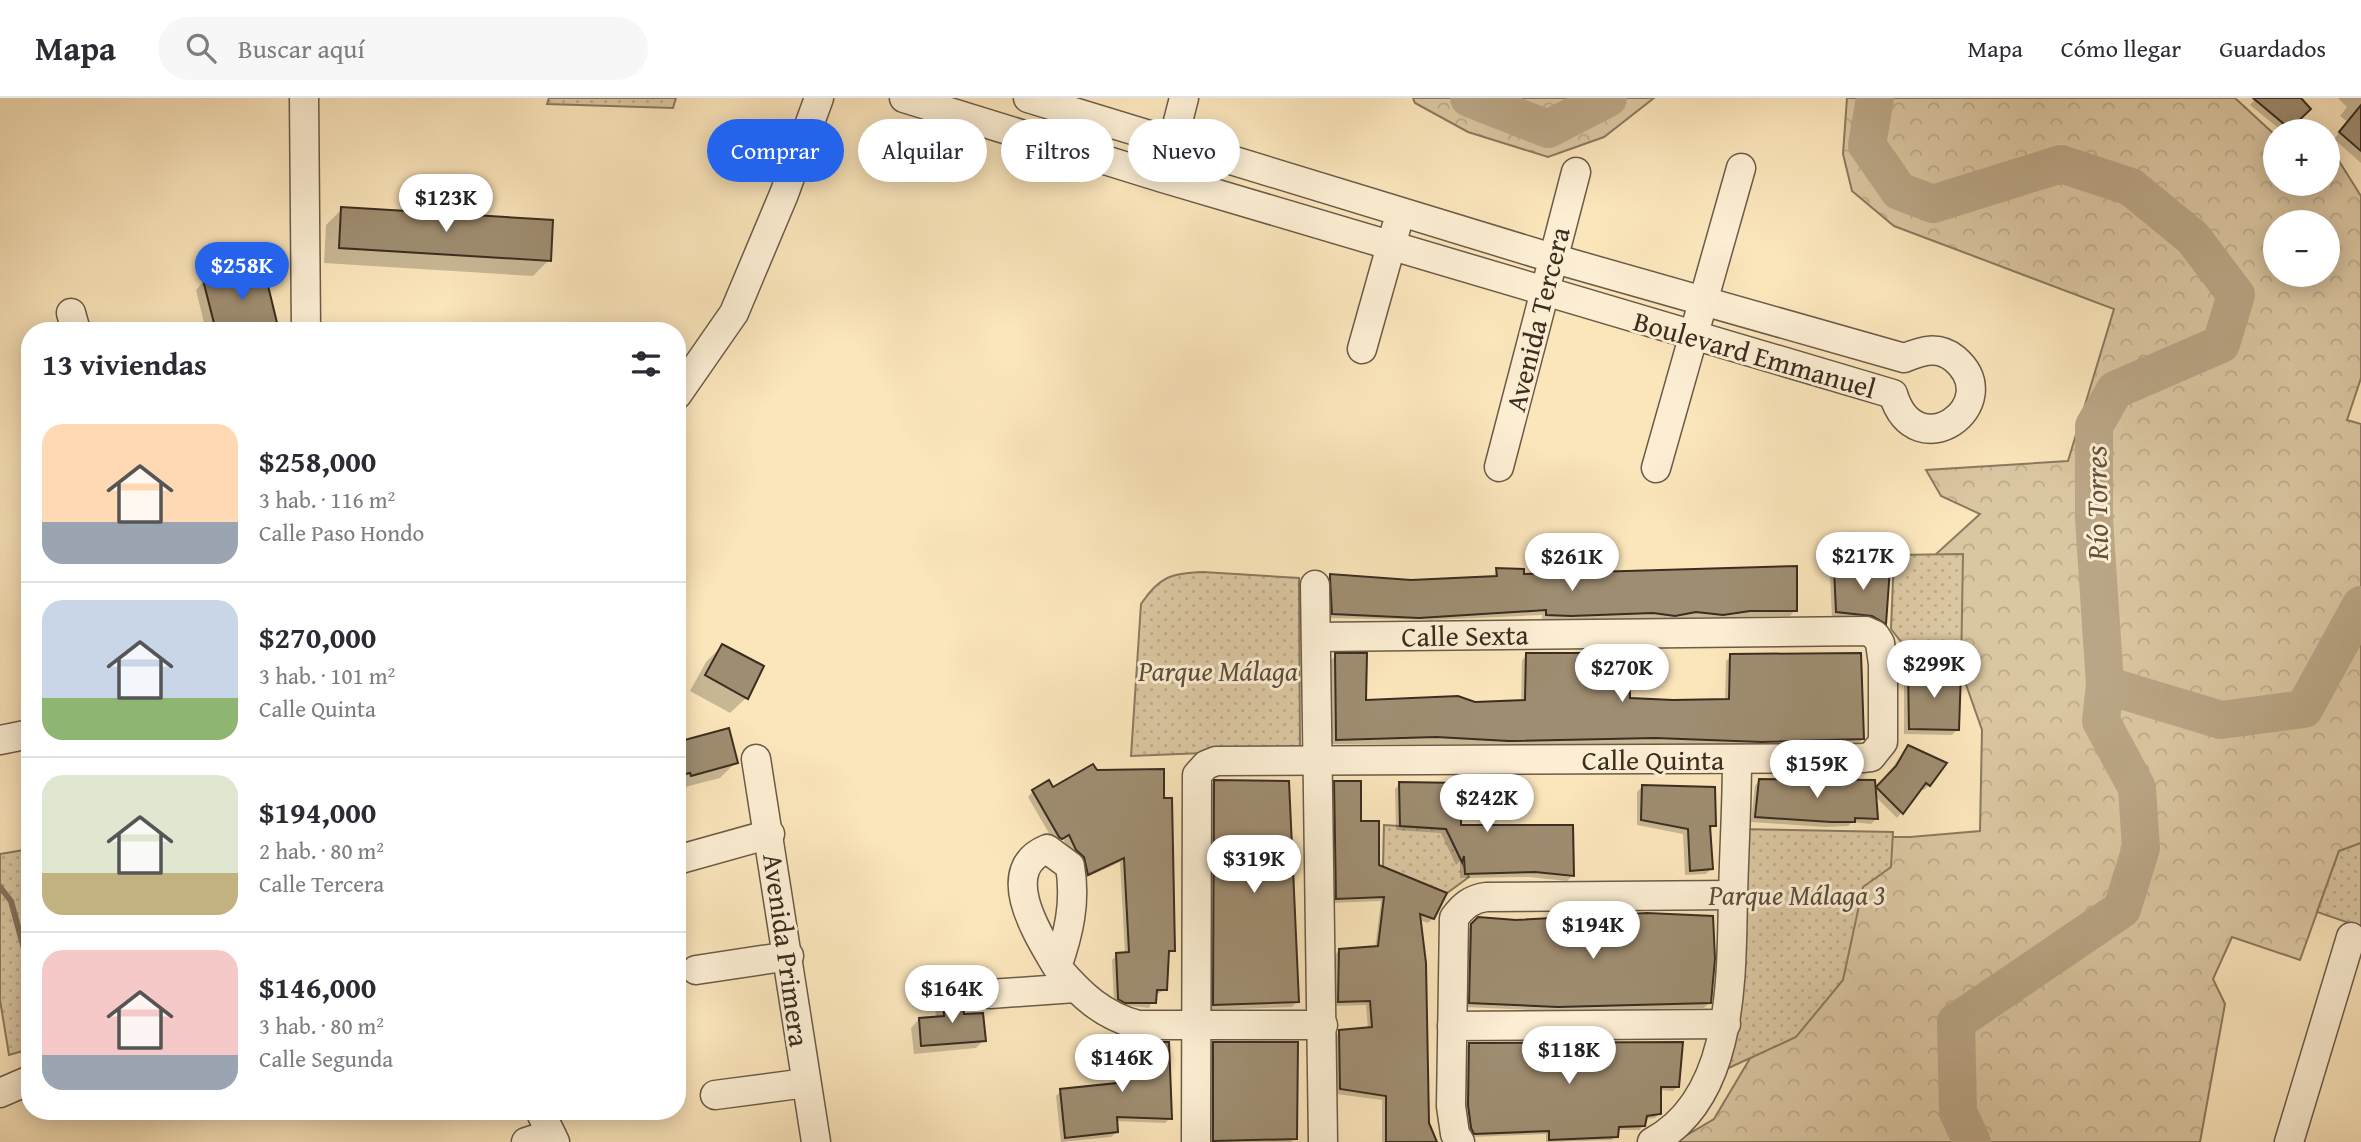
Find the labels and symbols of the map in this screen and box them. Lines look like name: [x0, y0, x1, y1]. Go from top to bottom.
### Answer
pin: $123K: [397, 174, 495, 234]
street label: Avenida Tercera: [1494, 222, 1580, 416]
pin: $258K: [193, 242, 291, 302]
street label: Boulevard Emmanuel: [1629, 300, 1881, 408]
water label: Río Torres: [2073, 445, 2119, 562]
pin: $217K: [1814, 532, 1912, 592]
pin: $261K: [1523, 533, 1621, 593]
street label: Calle Sexta: [1401, 613, 1530, 657]
pin: $299K: [1885, 640, 1983, 700]
pin: $270K: [1573, 644, 1671, 704]
park label: Parque Málaga: [1137, 650, 1298, 691]
street label: Calle Quinta: [1582, 739, 1725, 780]
pin: $159K: [1768, 740, 1866, 800]
pin: $242K: [1438, 774, 1536, 834]
pin: $319K: [1205, 836, 1303, 895]
street label: Avenida Primera: [753, 851, 821, 1050]
park label: Parque Málaga 3: [1707, 874, 1886, 915]
pin: $194K: [1544, 902, 1642, 961]
pin: $164K: [903, 965, 1001, 1025]
pin: $118K: [1520, 1026, 1618, 1086]
pin: $146K: [1073, 1034, 1171, 1094]

